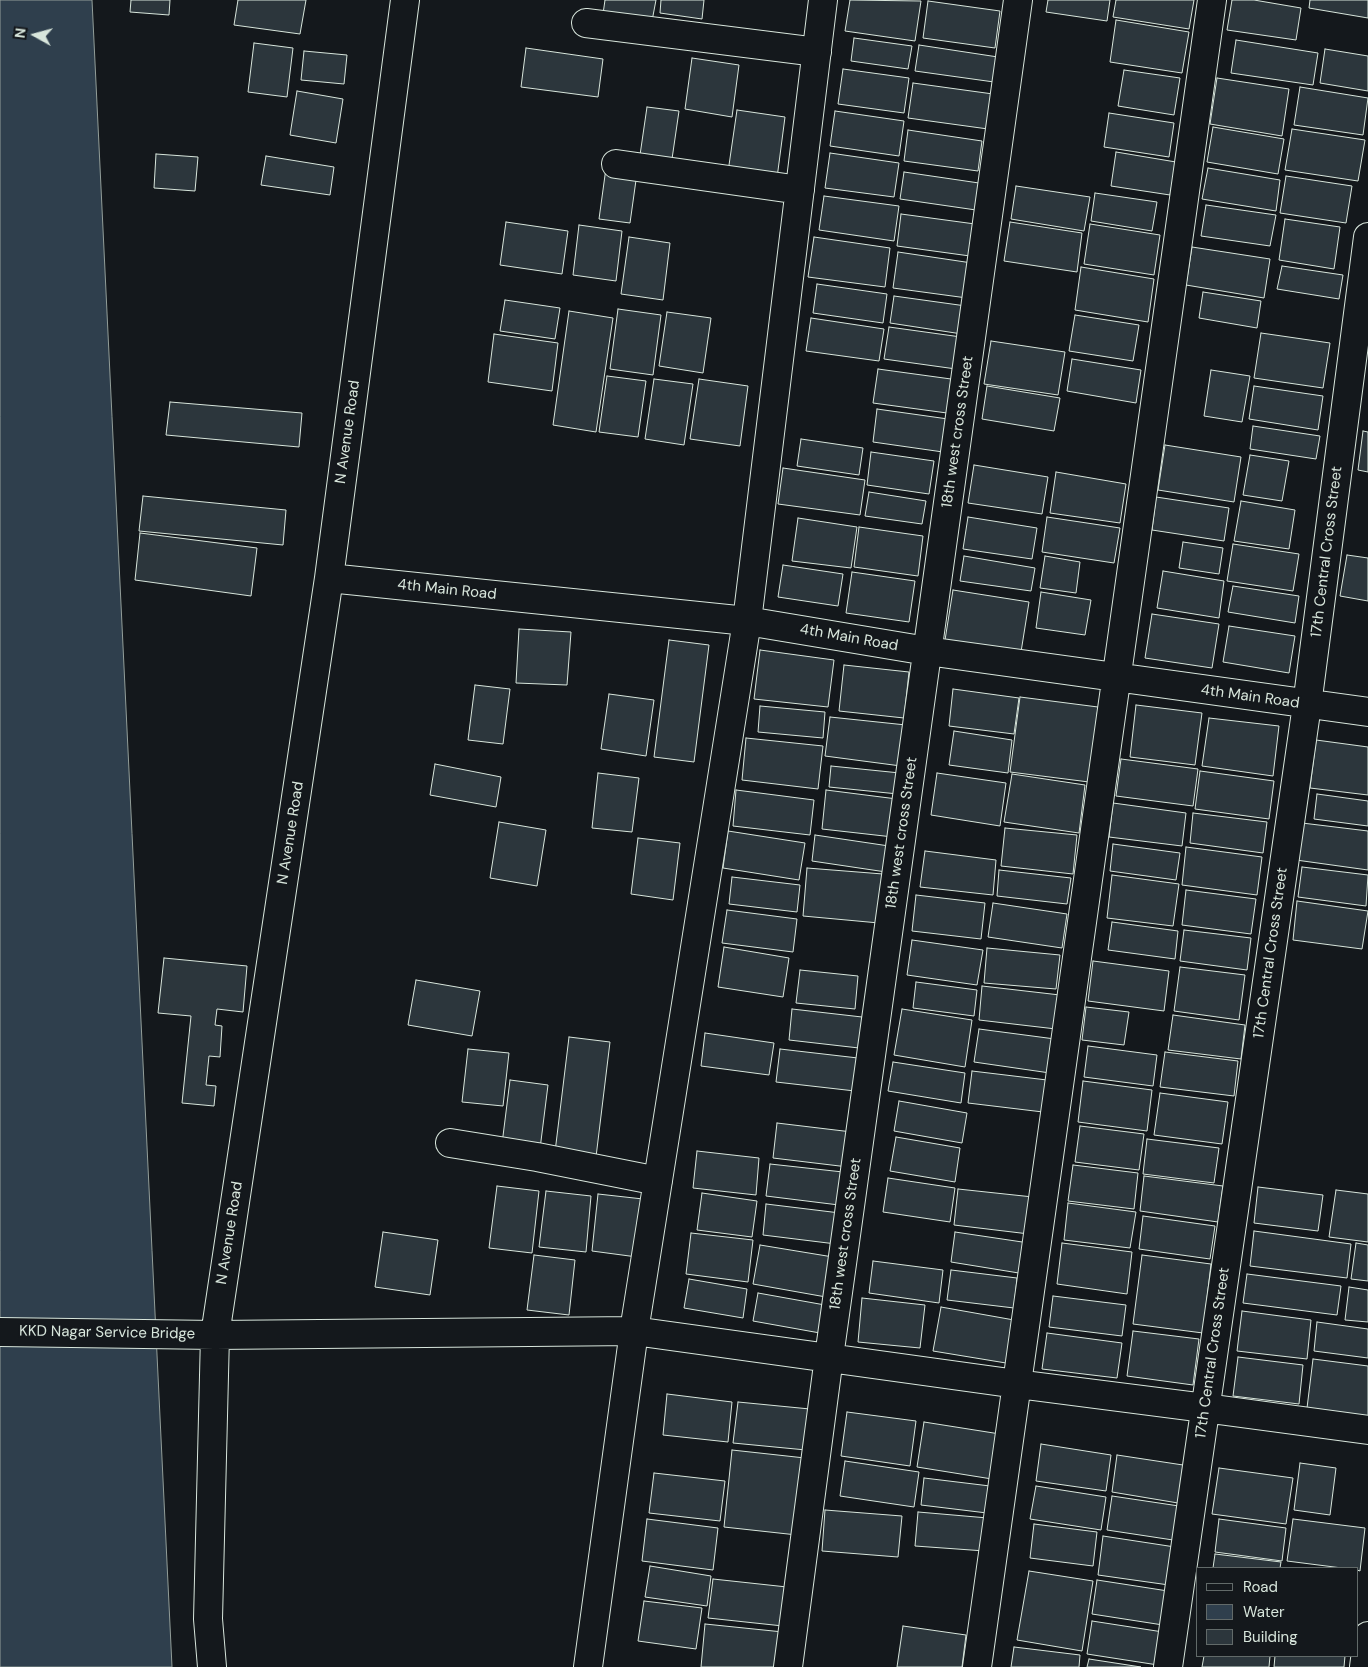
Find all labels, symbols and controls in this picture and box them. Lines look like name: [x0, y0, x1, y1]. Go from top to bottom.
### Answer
north arrow: [10, 10, 60, 60]
text: N: [11, 27, 30, 39]
street label: 18th west cross Street: [938, 355, 978, 509]
street label: N Avenue Road: [332, 379, 364, 485]
street label: 17th Central Cross Street: [1308, 465, 1346, 639]
street label: 4th Main Road: [397, 576, 497, 604]
street label: 4th Main Road: [798, 620, 900, 656]
street label: 4th Main Road: [1199, 681, 1301, 713]
street label: 18th west cross Street: [882, 756, 922, 910]
street label: N Avenue Road: [274, 780, 308, 886]
street label: 17th Central Cross Street: [1250, 866, 1292, 1040]
street label: 18th west cross Street: [826, 1157, 866, 1311]
street label: N Avenue Road: [213, 1180, 247, 1286]
street label: 17th Central Cross Street: [1192, 1266, 1234, 1440]
street label: KKD Nagar Service Bridge: [19, 1322, 195, 1344]
legend: [1196, 1567, 1358, 1657]
text: Road: [1243, 1577, 1278, 1597]
text: Water: [1243, 1602, 1284, 1622]
text: Building: [1243, 1627, 1298, 1647]

